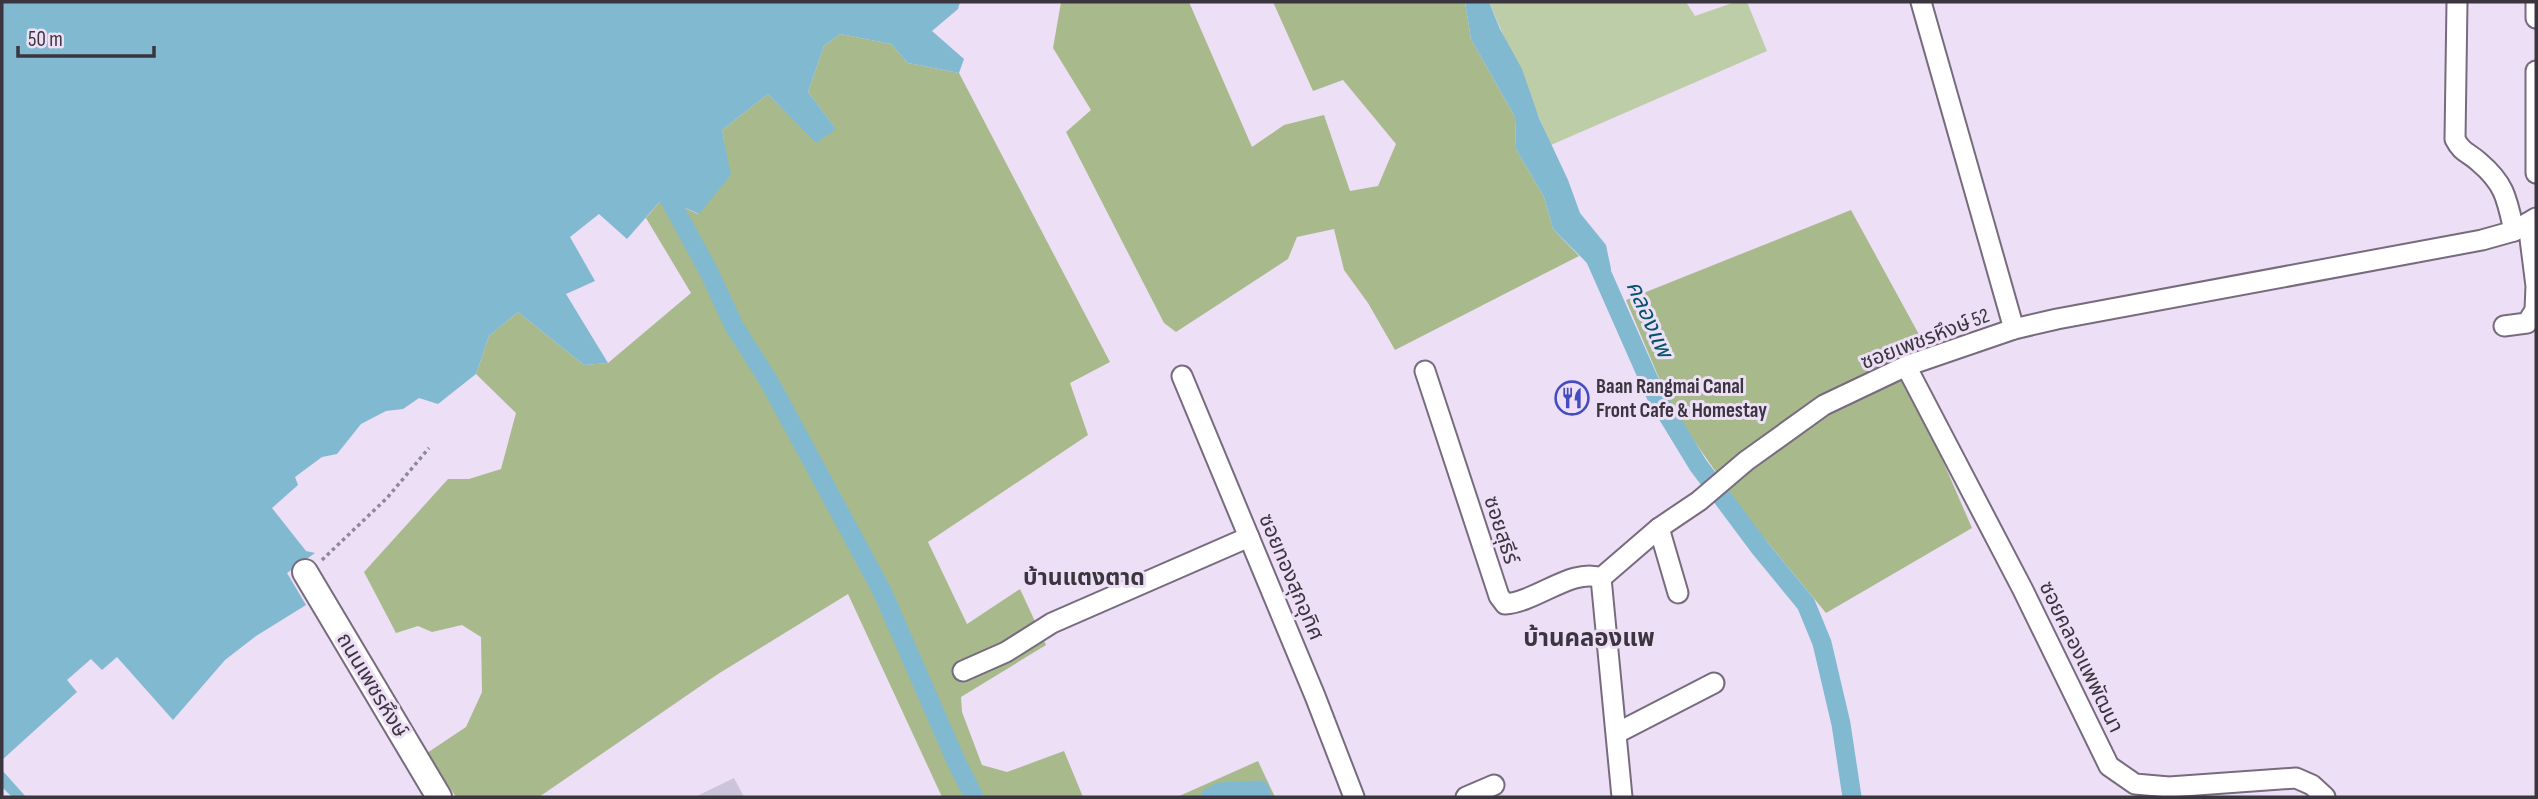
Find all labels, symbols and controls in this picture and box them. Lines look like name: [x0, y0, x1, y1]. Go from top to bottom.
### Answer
scale bar: [18, 14, 154, 58]
text: 50 m: [28, 27, 63, 52]
water label: คลองแพ: [1620, 276, 1680, 365]
street label: ซอยเพชรหึงษ์ 52: [1857, 303, 1993, 375]
place label: Baan Rangmai Canal Front Cafe & Homestay: [1596, 374, 1767, 423]
restaurant icon: Baan Rangmai Canal Front Cafe & Homestay: [1553, 379, 1591, 417]
street label: ซอยสุธีร์: [1478, 493, 1524, 568]
street label: ซอยทองสุกอุทิศ: [1253, 510, 1329, 644]
district label: บ้านแตงตาด: [1023, 564, 1145, 592]
street label: ซอยคลองแพพัฒนา: [2033, 577, 2129, 737]
district label: บ้านคลองแพ: [1523, 624, 1655, 653]
street label: ถนนเพชรหึงษ์: [331, 628, 413, 742]

